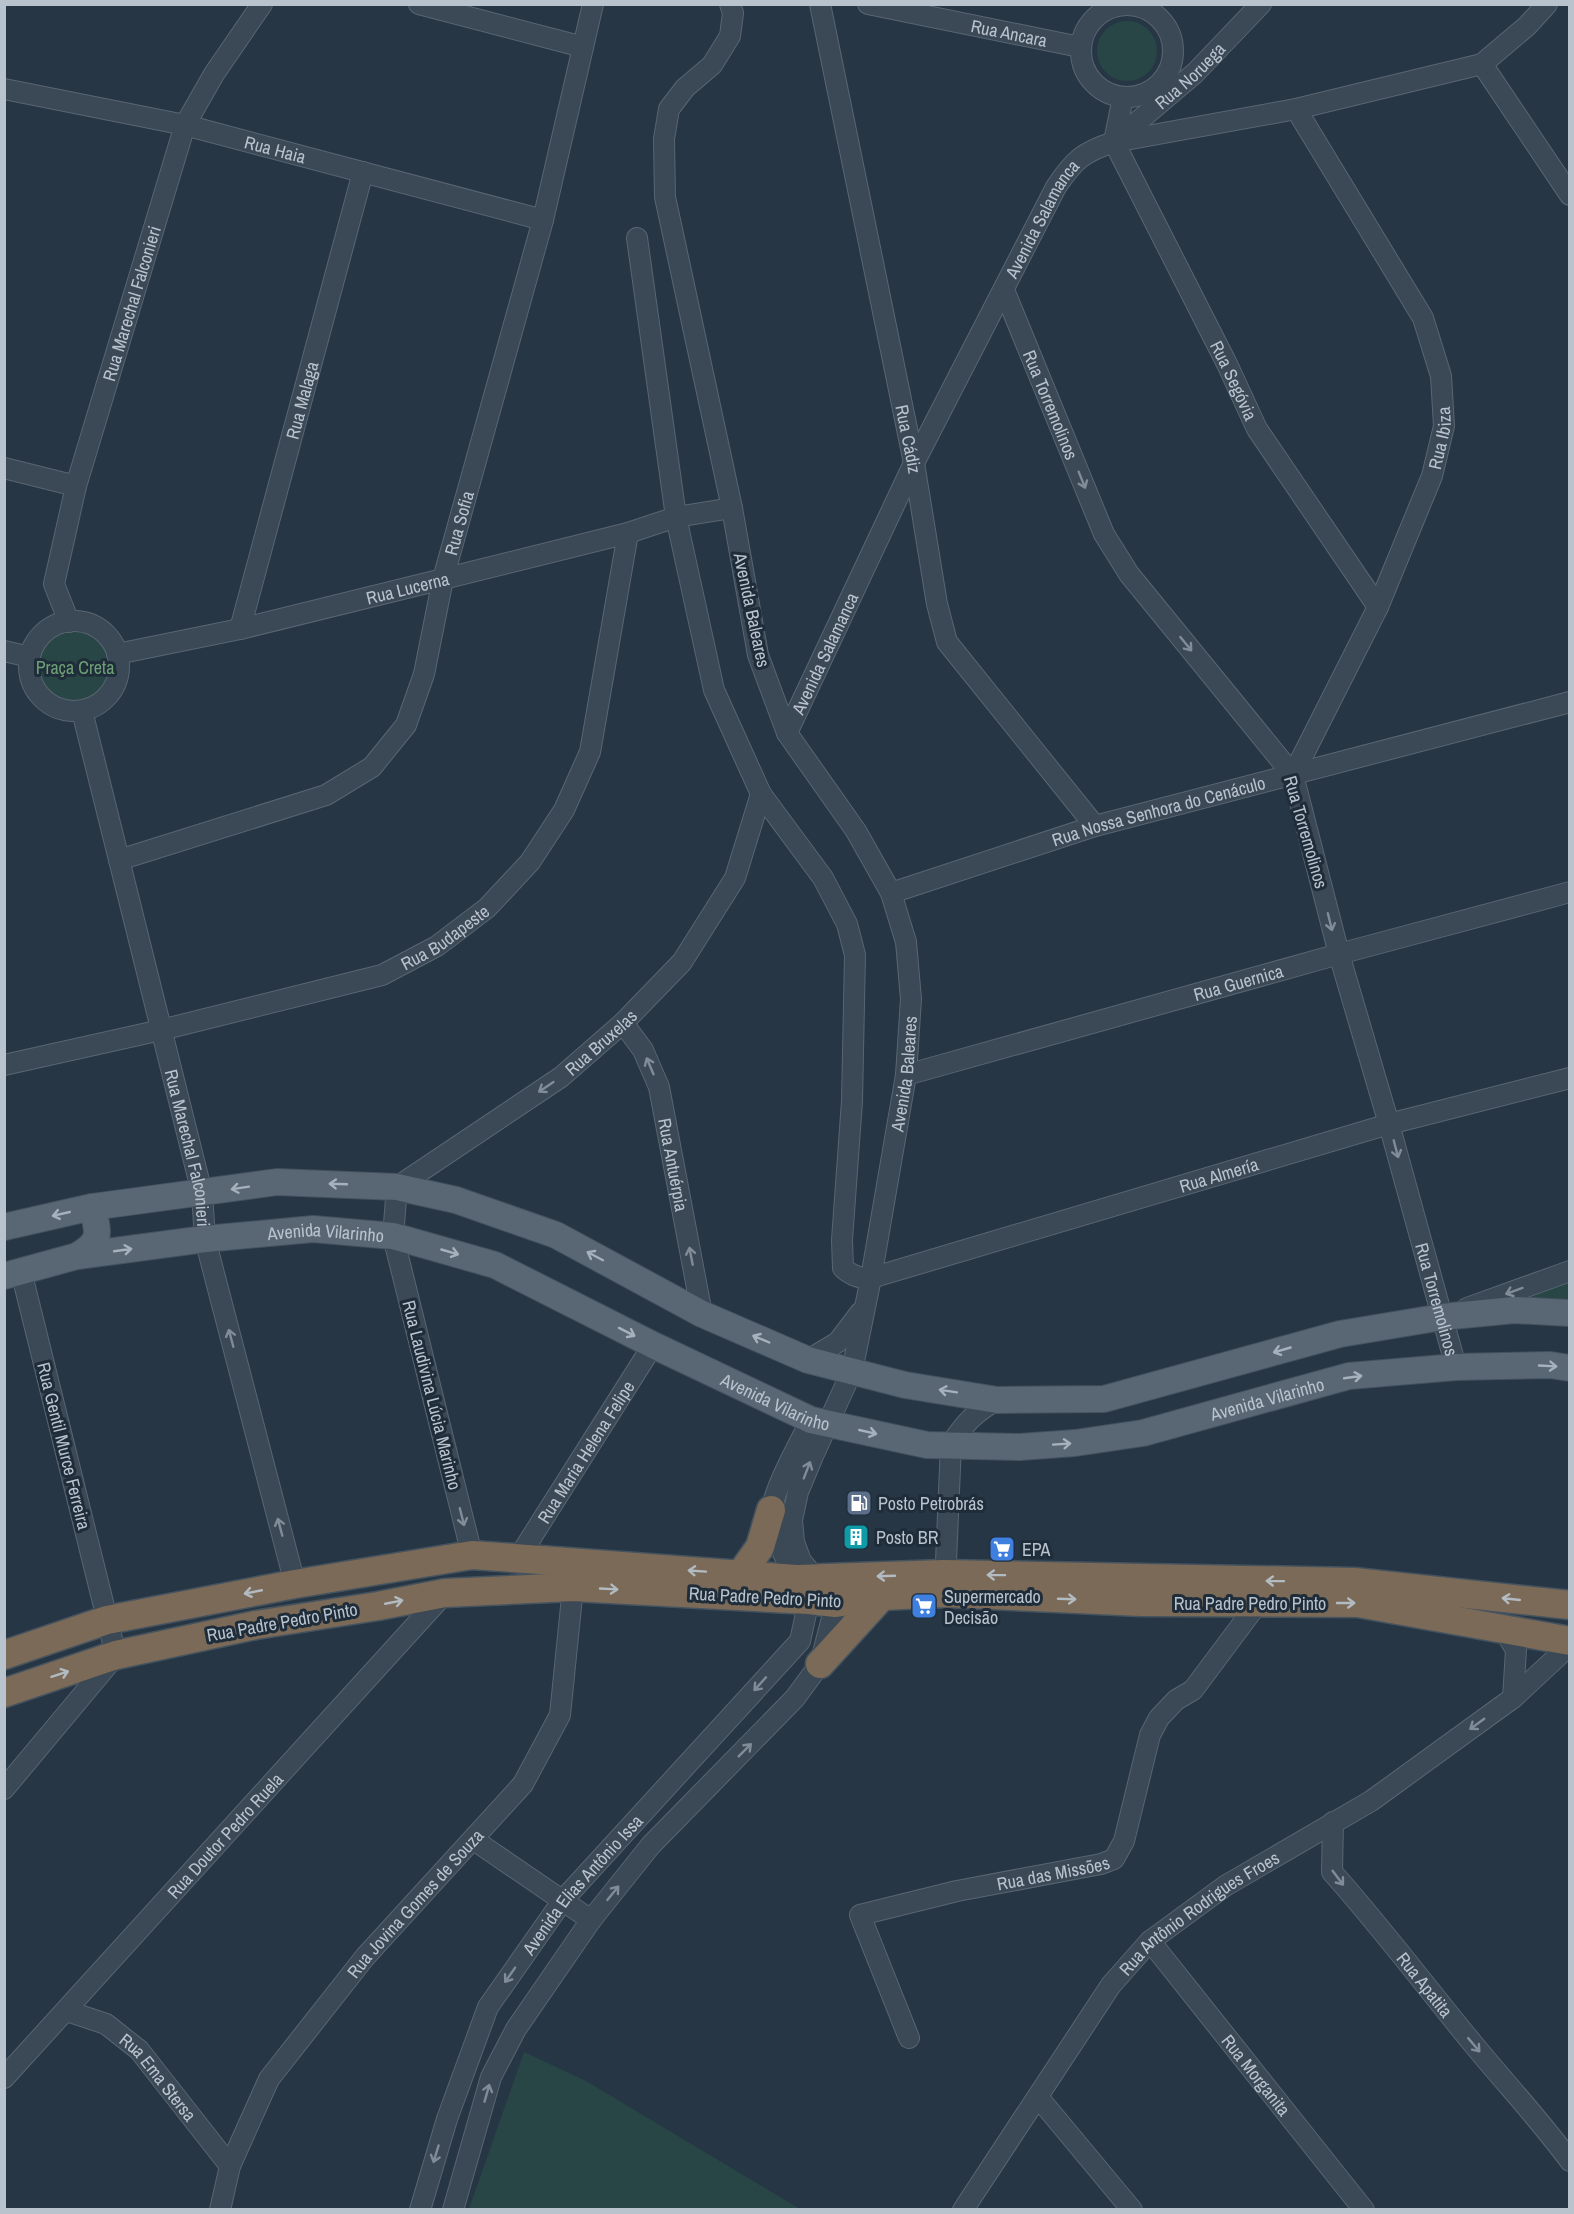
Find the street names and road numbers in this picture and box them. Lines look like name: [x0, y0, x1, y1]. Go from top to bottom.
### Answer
street label: Rua Ancara: [969, 13, 1049, 53]
street label: Rua Noruega: [1149, 37, 1231, 115]
street label: Rua Haia: [242, 129, 309, 169]
street label: Avenida Salamanca: [998, 154, 1084, 283]
street label: Rua Marechal Falconieri: [96, 223, 166, 384]
street label: Rua Segóvia: [1205, 336, 1264, 424]
street label: Rua Torremolinos: [1017, 346, 1085, 463]
street label: Rua Malaga: [279, 358, 324, 442]
street label: Rua Cádiz: [890, 402, 928, 475]
street label: Rua Ibiza: [1422, 406, 1457, 472]
street label: Rua Sofia: [438, 488, 479, 558]
street label: Avenida Baleares: [727, 550, 776, 669]
street label: Rua Lucerna: [363, 565, 452, 610]
street label: Avenida Salamanca: [785, 588, 864, 719]
street label: Rua Nossa Senhora do Cenáculo: [1049, 770, 1268, 852]
street label: Rua Torremolinos: [1278, 773, 1334, 891]
street label: Rua Budapeste: [396, 898, 494, 976]
street label: Rua Guernica: [1191, 958, 1286, 1007]
street label: Rua Bruxelas: [559, 1004, 642, 1081]
street label: Avenida Baleares: [884, 1015, 922, 1134]
street label: Rua Marechal Falconieri: [159, 1066, 217, 1228]
street label: Rua Antuérpia: [653, 1116, 695, 1213]
street label: Rua Almería: [1176, 1151, 1261, 1198]
street label: Avenida Vilarinho: [265, 1217, 385, 1248]
street label: Rua Torremolinos: [1410, 1240, 1465, 1359]
street label: Rua Laudivina Lúcia Marinho: [396, 1298, 468, 1492]
street label: Rua Gentil Murce Ferreira: [31, 1360, 97, 1532]
street label: Avenida Vilarinho: [716, 1366, 832, 1436]
street label: Avenida Vilarinho: [1206, 1371, 1327, 1427]
street label: Rua Maria Helena Felipe: [531, 1376, 640, 1528]
street label: Rua Padre Pedro Pinto: [688, 1581, 842, 1613]
street label: Rua Padre Pedro Pinto: [1174, 1591, 1326, 1616]
street label: Rua Padre Pedro Pinto: [205, 1596, 359, 1648]
street label: Rua Doutor Pedro Ruela: [161, 1767, 288, 1904]
street label: Avenida Elias Antônio Issa: [515, 1809, 648, 1960]
street label: Rua Jovina Gomes de Souza: [341, 1823, 489, 1983]
street label: Rua Antônio Rodrigues Froes: [1113, 1845, 1284, 1981]
street label: Rua das Missões: [995, 1849, 1113, 1896]
street label: Rua Apatita: [1391, 1946, 1459, 2022]
street label: Rua Ema Stersa: [115, 2027, 203, 2126]
street label: Rua Morganita: [1216, 2029, 1297, 2121]

